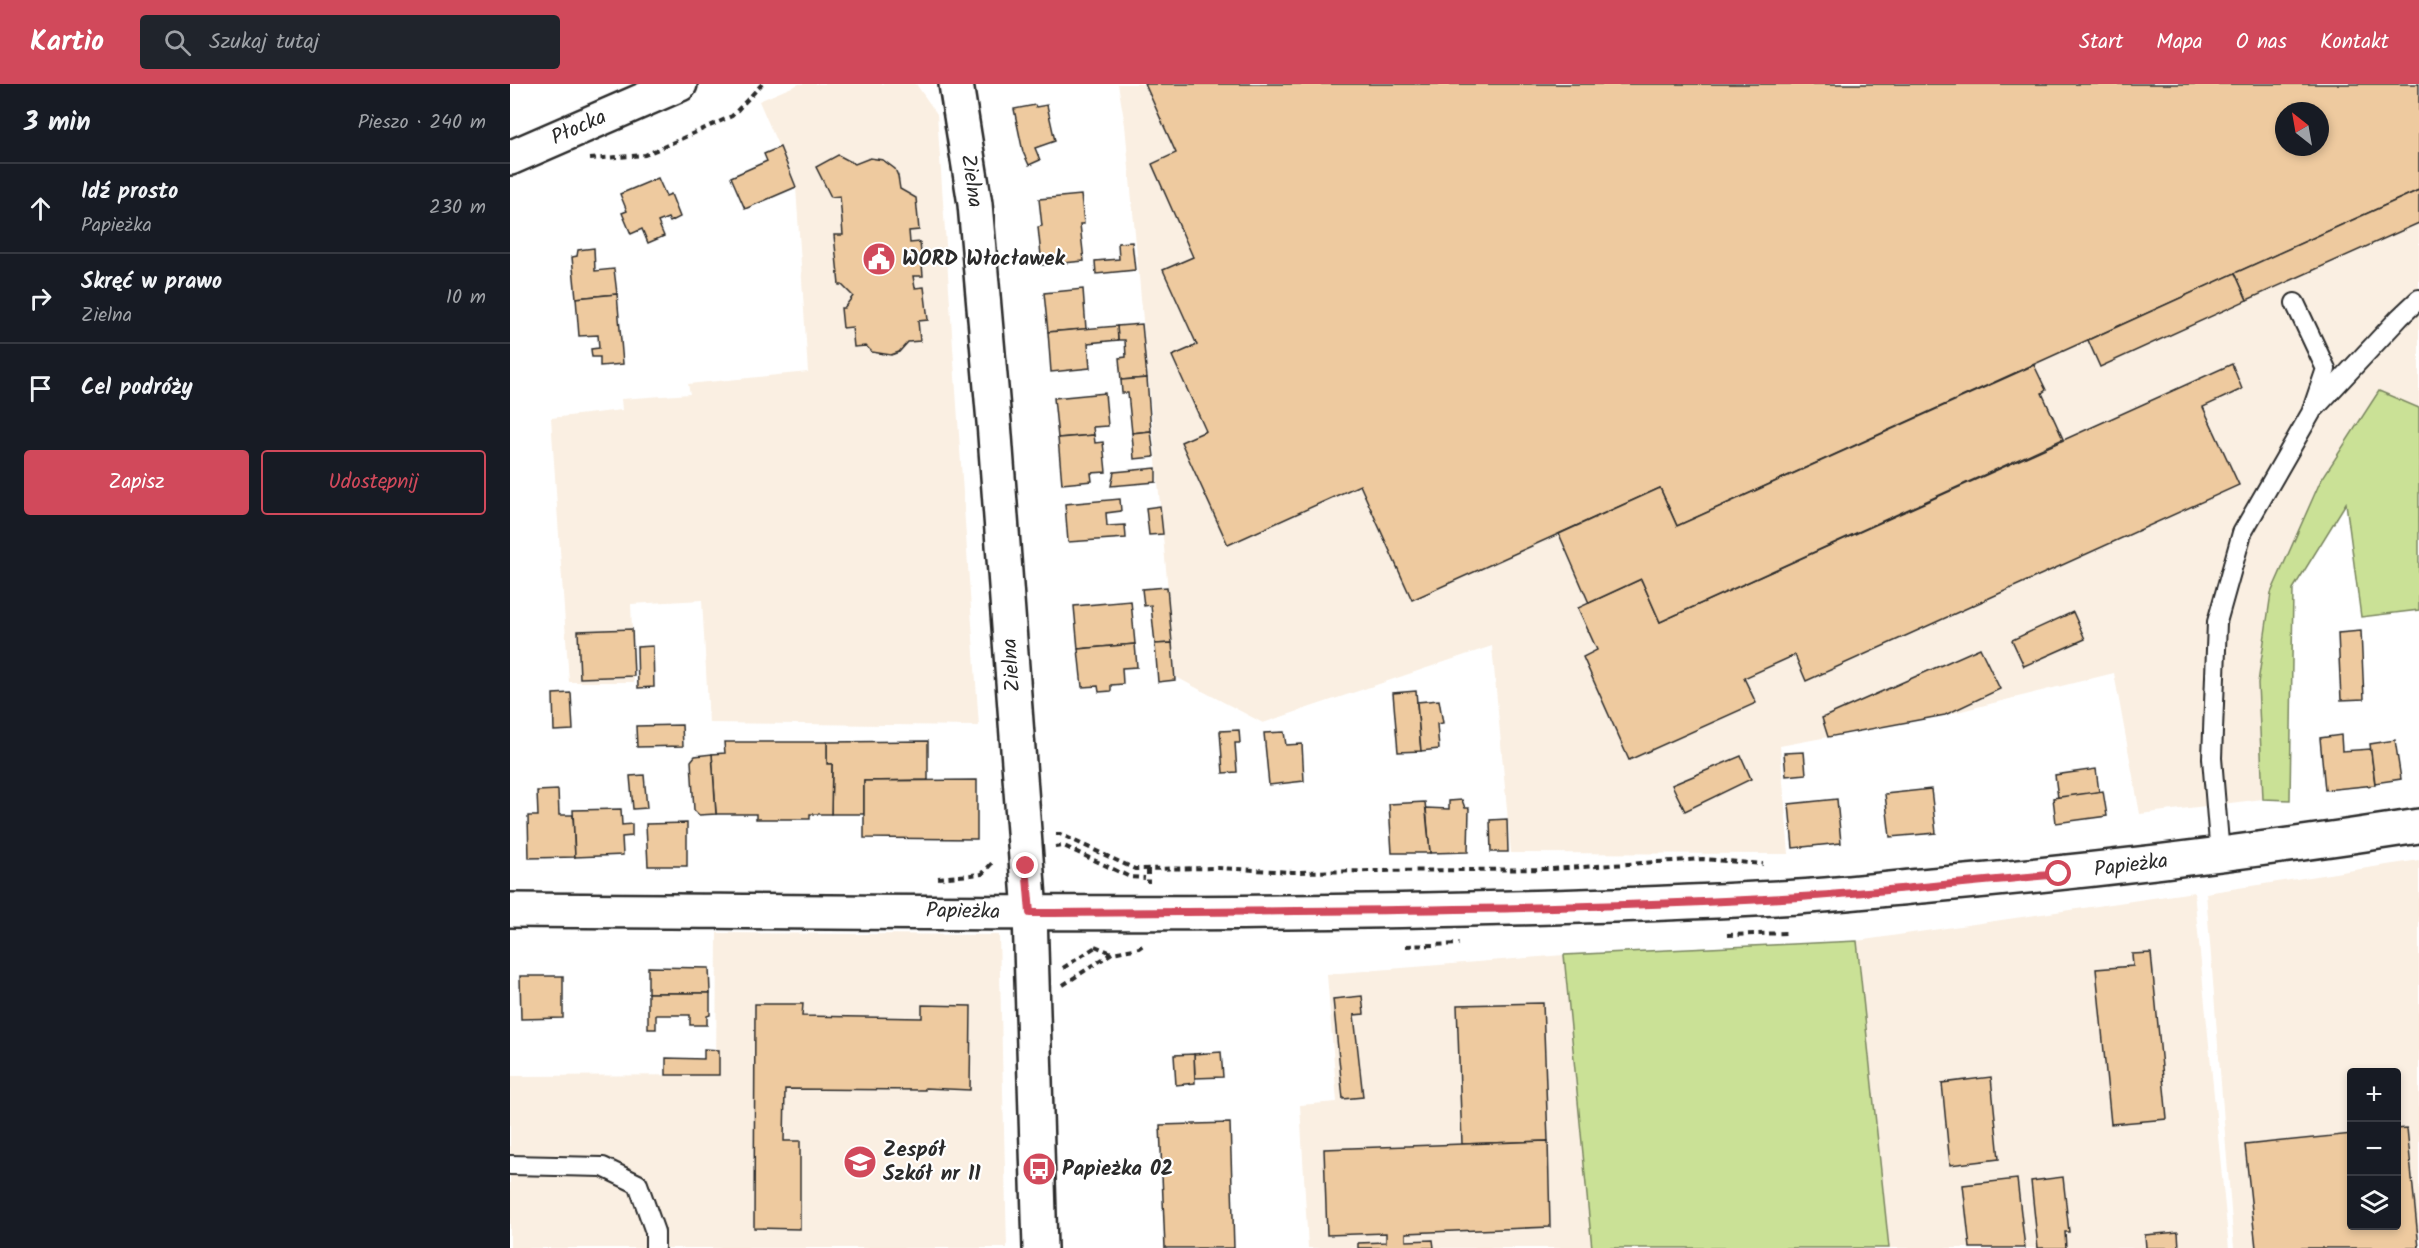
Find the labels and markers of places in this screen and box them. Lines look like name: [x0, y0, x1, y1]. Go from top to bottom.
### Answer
public building icon: WORD Włocławek: [861, 241, 897, 277]
place label: WORD Włocławek: [902, 243, 1065, 276]
place label: Zespół Szkół nr 11: [883, 1134, 981, 1191]
school or university icon: Zespół Szkół nr 11: [842, 1144, 878, 1180]
bus stop icon: Papieżka 02: [1021, 1151, 1057, 1187]
place label: Papieżka 02: [1062, 1153, 1173, 1186]

